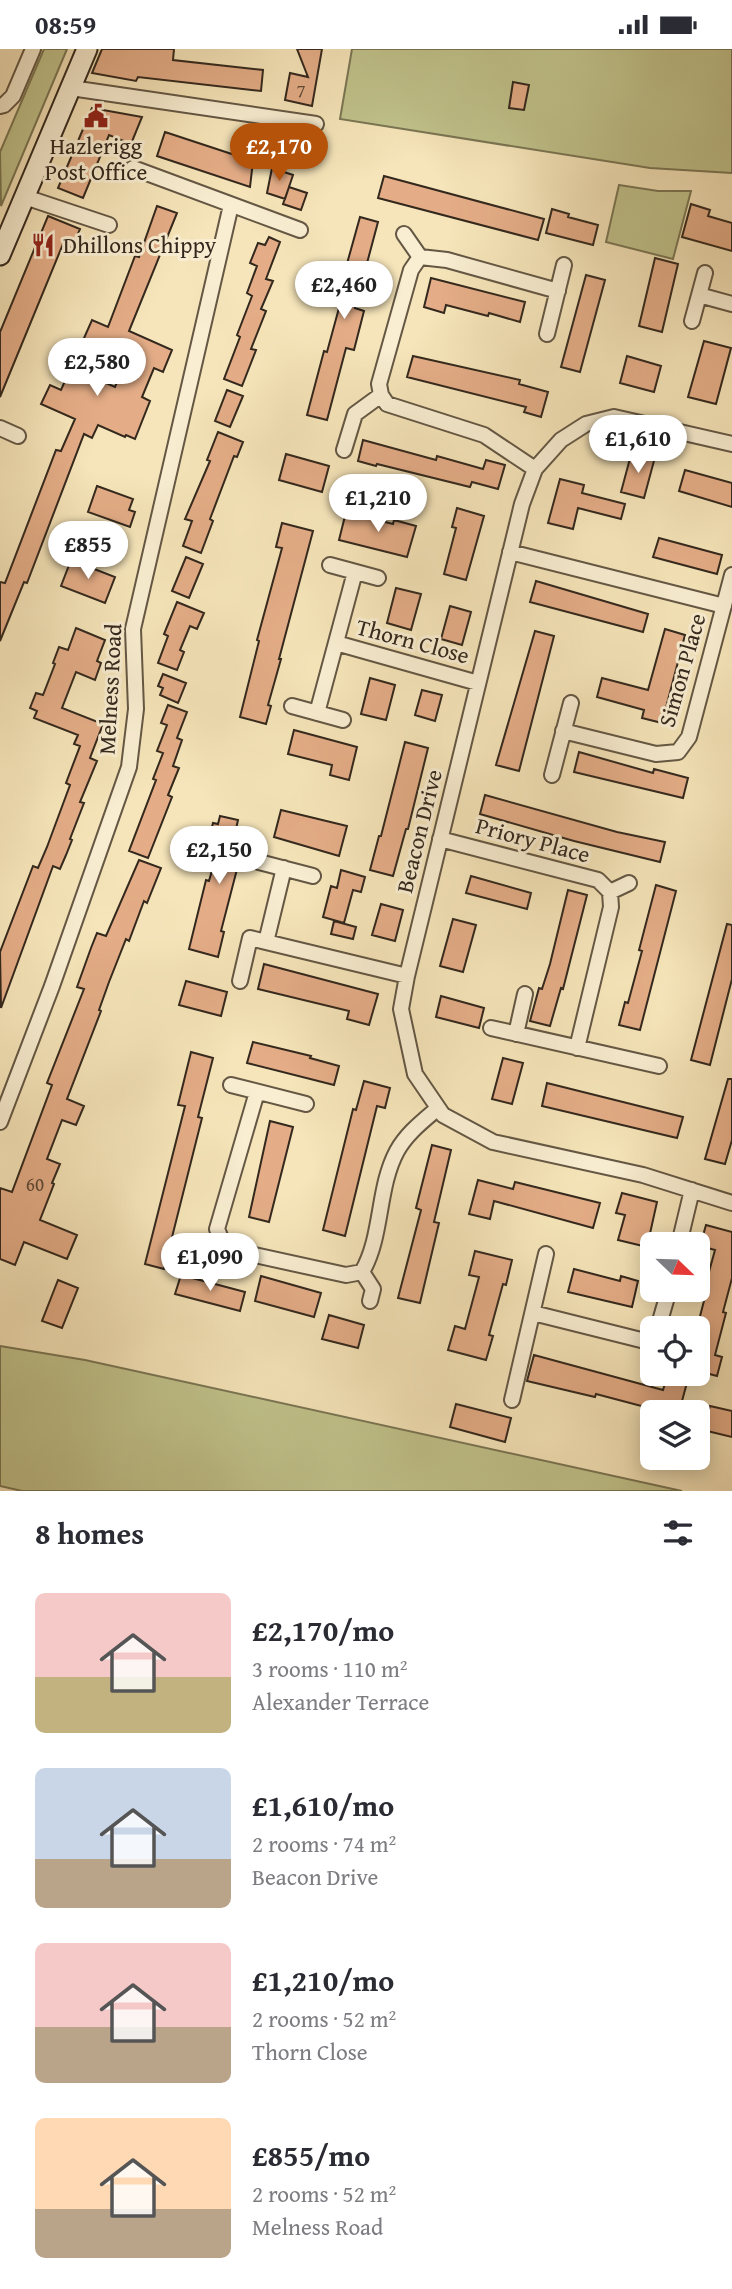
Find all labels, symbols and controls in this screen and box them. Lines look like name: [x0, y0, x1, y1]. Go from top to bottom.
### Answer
text: 08:59: [35, 5, 96, 44]
house number: 7: [296, 76, 306, 104]
public building icon: Hazlerigg Post Office: [82, 102, 110, 130]
pin: £2,170: [222, 123, 336, 183]
place label: Hazlerigg Post Office: [45, 129, 147, 188]
text: £2,170: [246, 129, 312, 162]
place label: Dhillons Chippy: [63, 228, 217, 261]
restaurant icon: Dhillons Chippy: [29, 231, 57, 259]
pin: £2,460: [287, 261, 401, 321]
text: £2,460: [311, 267, 377, 300]
pin: £2,580: [40, 339, 154, 398]
text: £2,580: [64, 344, 130, 377]
pin: £1,610: [581, 415, 695, 475]
text: £1,610: [605, 421, 671, 454]
pin: £1,210: [321, 475, 435, 534]
text: £1,210: [345, 480, 411, 513]
pin: £855: [47, 521, 129, 581]
text: £855: [64, 527, 112, 560]
street label: Simon Place: [650, 609, 713, 731]
street label: Thorn Close: [353, 610, 473, 671]
street label: Melness Road: [90, 622, 129, 755]
street label: Beacon Drive: [387, 766, 450, 896]
street label: Priory Place: [472, 808, 594, 871]
pin: £2,150: [162, 827, 276, 886]
text: £2,150: [186, 832, 252, 865]
house number: 60: [26, 1170, 44, 1198]
north arrow: [640, 1232, 710, 1302]
map controls: [640, 1232, 710, 1470]
pin: £1,090: [153, 1233, 267, 1293]
text: £1,090: [177, 1239, 243, 1272]
button: locate: [640, 1316, 710, 1386]
button: layers: [640, 1400, 710, 1470]
text: 8 homes: [35, 1511, 144, 1555]
icon: filters: [659, 1514, 697, 1552]
text: £2,170/mo: [252, 1608, 394, 1652]
icon: home: [91, 1621, 175, 1705]
text: 3 rooms · 110 m²: [252, 1652, 407, 1685]
text: Alexander Terrace: [252, 1685, 429, 1718]
text: £1,610/mo: [252, 1783, 394, 1827]
icon: home: [91, 1796, 175, 1880]
text: 2 rooms · 74 m²: [252, 1827, 396, 1860]
text: Beacon Drive: [252, 1860, 378, 1893]
text: £1,210/mo: [252, 1958, 394, 2002]
icon: home: [91, 1971, 175, 2055]
text: 2 rooms · 52 m²: [252, 2002, 396, 2035]
text: Thorn Close: [252, 2035, 368, 2068]
text: £855/mo: [252, 2133, 370, 2177]
icon: home: [91, 2146, 175, 2230]
text: 2 rooms · 52 m²: [252, 2177, 396, 2210]
text: Melness Road: [252, 2210, 383, 2243]

